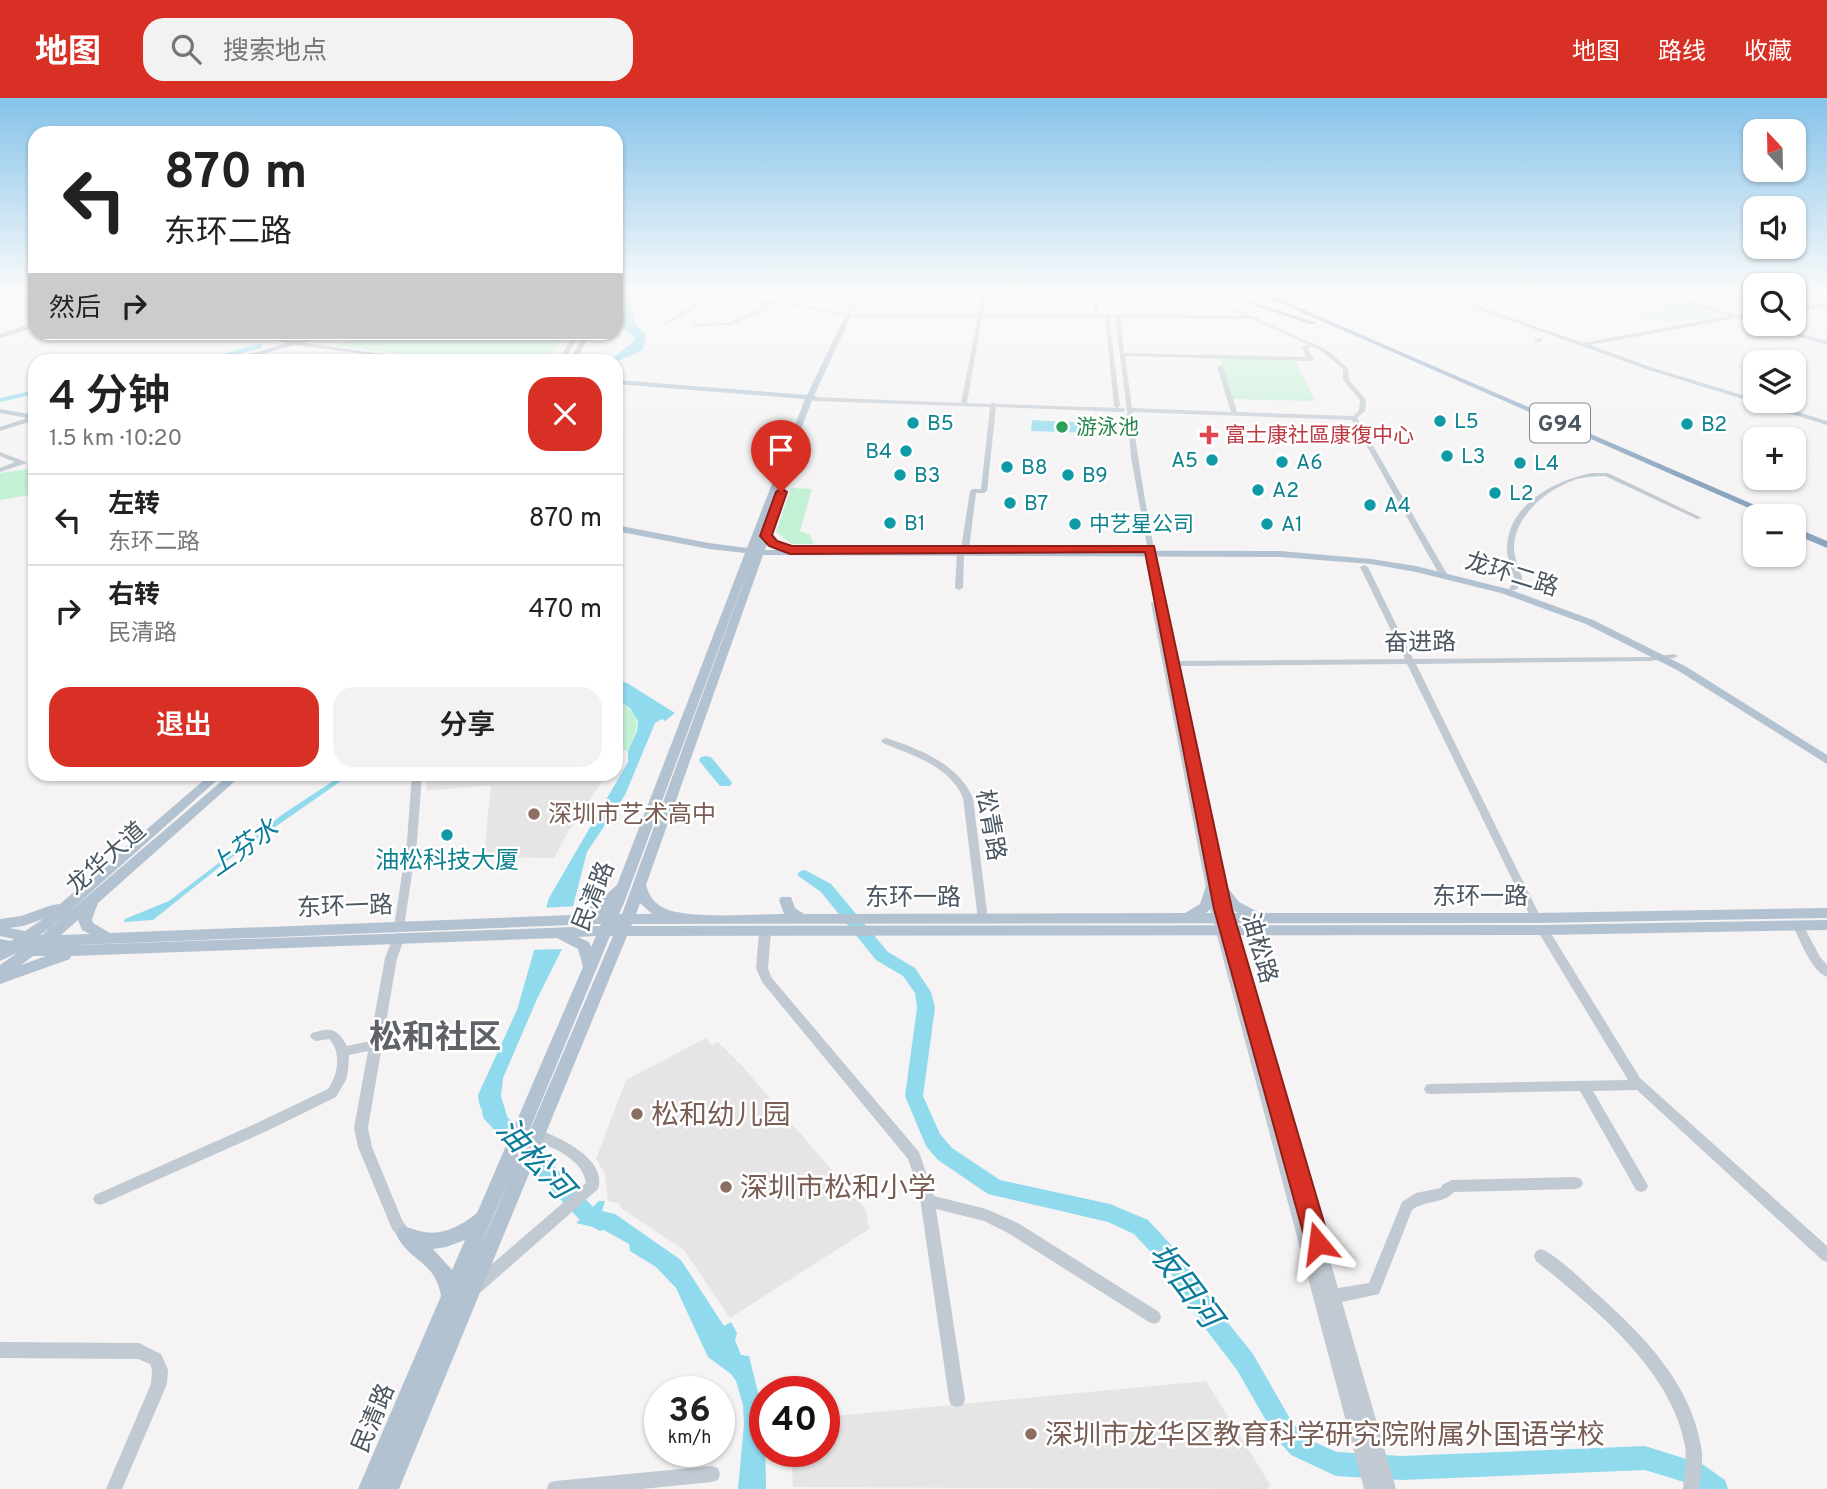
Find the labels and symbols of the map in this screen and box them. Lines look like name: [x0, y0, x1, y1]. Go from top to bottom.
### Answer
north arrow: [1743, 119, 1806, 182]
road number: G94: [1530, 404, 1590, 442]
place label: L5: [1454, 409, 1479, 436]
place label: B5: [927, 411, 954, 438]
place label: B2: [1701, 412, 1727, 439]
marker: L5: [1432, 413, 1448, 429]
marker: B5: [905, 415, 921, 431]
place label: 游泳池: [1076, 415, 1139, 442]
marker: B2: [1679, 416, 1695, 432]
marker: 游泳池: [1054, 419, 1070, 435]
pin: [751, 420, 811, 492]
place label: 富士康社區康復中心: [1225, 423, 1414, 450]
marker: 富士康社區康復中心: [1199, 425, 1219, 445]
place label: B4: [865, 439, 892, 466]
marker: B4: [898, 443, 914, 459]
place label: L3: [1461, 444, 1485, 471]
place label: A5: [1171, 448, 1198, 475]
marker: L3: [1439, 448, 1455, 464]
place label: A6: [1296, 450, 1323, 477]
place label: L4: [1534, 451, 1559, 478]
marker: A5: [1204, 452, 1220, 468]
marker: A6: [1274, 454, 1290, 470]
place label: B8: [1021, 455, 1048, 482]
marker: L4: [1512, 455, 1528, 471]
marker: B8: [999, 459, 1015, 475]
place label: B3: [914, 463, 940, 490]
place label: B9: [1082, 463, 1108, 490]
marker: B3: [892, 467, 908, 483]
marker: B9: [1060, 467, 1076, 483]
place label: A2: [1272, 478, 1299, 505]
place label: L2: [1509, 481, 1534, 508]
marker: A2: [1250, 482, 1266, 498]
marker: L2: [1487, 485, 1503, 501]
place label: B7: [1024, 491, 1048, 518]
place label: A4: [1384, 493, 1411, 520]
marker: B7: [1002, 495, 1018, 511]
marker: A4: [1362, 497, 1378, 513]
place label: B1: [904, 511, 926, 538]
place label: 中艺星公司: [1089, 512, 1194, 539]
place label: A1: [1281, 512, 1303, 539]
marker: B1: [882, 515, 898, 531]
marker: 中艺星公司: [1067, 516, 1083, 532]
marker: A1: [1259, 516, 1275, 532]
street label: 龙环二路: [1461, 548, 1562, 604]
street label: 奋进路: [1384, 628, 1456, 660]
street label: 松青路: [968, 787, 1010, 863]
place label: 深圳市艺术高中: [548, 801, 716, 831]
marker: 深圳市艺术高中: [526, 806, 542, 822]
water label: 上芬水: [203, 813, 287, 885]
street label: 龙华大道: [61, 817, 153, 902]
marker: 油松科技大厦: [439, 827, 455, 843]
place label: 油松科技大厦: [375, 847, 519, 877]
street label: 民清路: [567, 858, 622, 936]
street label: 东环一路: [1432, 883, 1528, 913]
street label: 东环一路: [865, 884, 961, 914]
street label: 东环一路: [297, 891, 394, 925]
street label: 油松路: [1234, 910, 1282, 987]
district label: 松和社区: [369, 1019, 501, 1061]
place label: 松和幼儿园: [651, 1099, 791, 1135]
marker: 松和幼儿园: [629, 1106, 645, 1122]
water label: 油松河: [486, 1111, 584, 1214]
place label: 深圳市松和小学: [740, 1172, 936, 1208]
marker: 深圳市松和小学: [718, 1179, 734, 1195]
position arrow: [1281, 1206, 1355, 1280]
water label: 坂田河: [1139, 1236, 1232, 1342]
speed limit sign: 40: [749, 1376, 840, 1467]
street label: 民清路: [347, 1380, 403, 1458]
place label: 深圳市龙华区教育科学研究院附属外国语学校: [1045, 1419, 1605, 1455]
marker: 深圳市龙华区教育科学研究院附属外国语学校: [1023, 1426, 1039, 1442]

